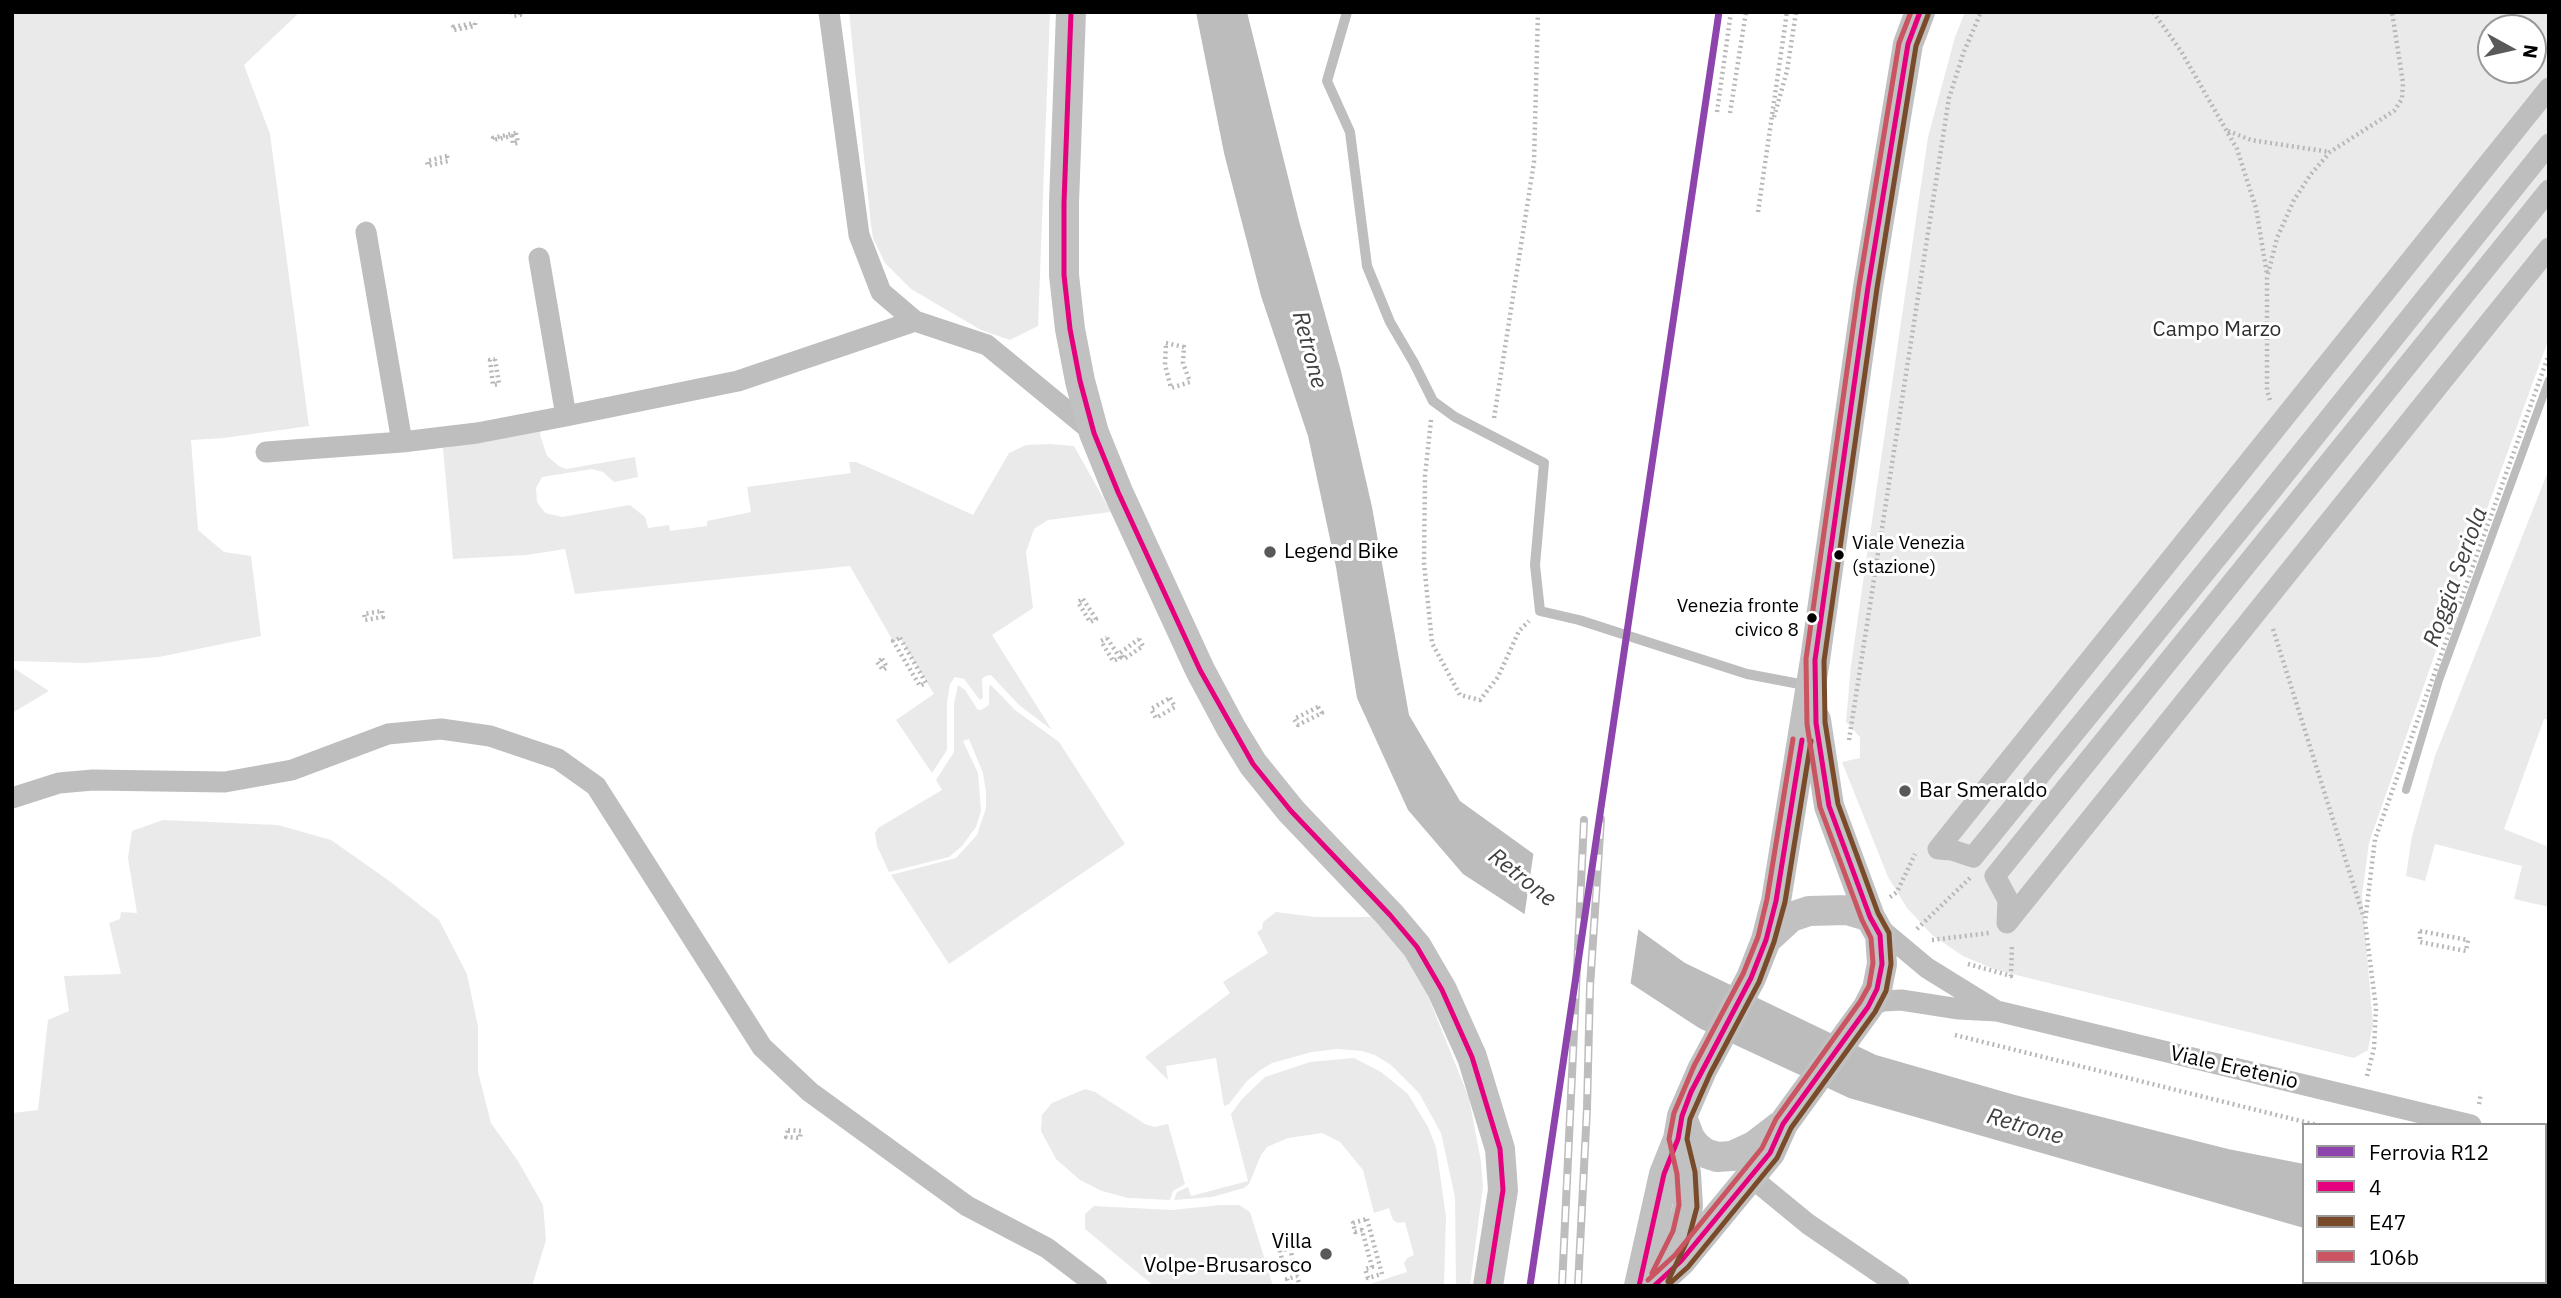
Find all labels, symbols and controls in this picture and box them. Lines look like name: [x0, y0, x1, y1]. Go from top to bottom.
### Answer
north arrow: [2477, 14, 2547, 84]
text: N: [2518, 43, 2544, 60]
water label: Retrone: [1286, 309, 1332, 391]
park label: Campo Marzo: [2153, 317, 2281, 343]
water label: Roggia Seriola: [2418, 504, 2494, 650]
place label: Viale Venezia (stazione): [1852, 533, 1965, 577]
place label: Legend Bike: [1284, 539, 1399, 565]
marker: Legend Bike: [1262, 544, 1278, 560]
marker: Viale Venezia (stazione): [1832, 548, 1846, 562]
place label: Venezia fronte civico 8: [1677, 596, 1799, 640]
marker: Venezia fronte civico 8: [1805, 611, 1819, 625]
place label: Bar Smeraldo: [1919, 778, 2047, 804]
marker: Bar Smeraldo: [1897, 783, 1913, 799]
water label: Retrone: [1483, 843, 1561, 913]
street label: Viale Eretenio: [2168, 1041, 2300, 1095]
water label: Retrone: [1983, 1103, 2067, 1151]
legend: [2302, 1123, 2547, 1284]
text: Ferrovia R12: [2369, 1138, 2489, 1166]
text: 4: [2369, 1173, 2382, 1201]
text: E47: [2369, 1208, 2406, 1236]
place label: Villa Volpe-Brusarosco: [1143, 1229, 1312, 1279]
text: 106b: [2369, 1243, 2419, 1271]
marker: Villa Volpe-Brusarosco: [1318, 1246, 1334, 1262]

